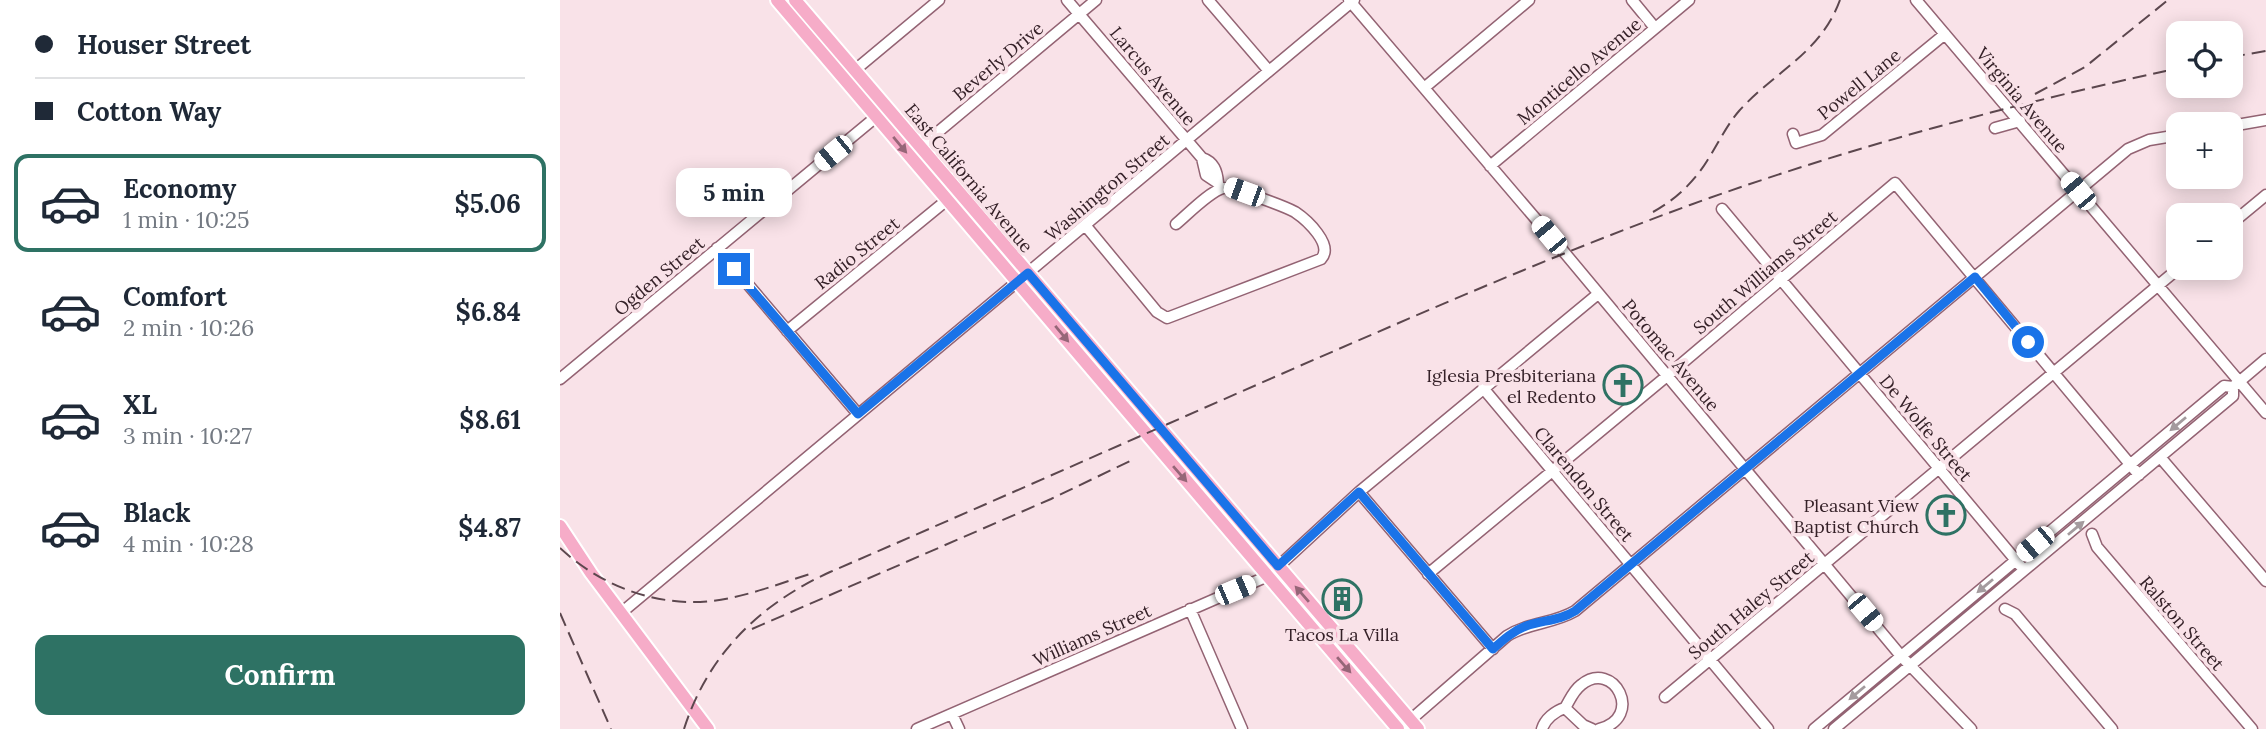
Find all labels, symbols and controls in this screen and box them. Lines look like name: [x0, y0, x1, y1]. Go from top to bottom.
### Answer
street label: Monticello Avenue: [1512, 12, 1646, 130]
street label: Beverly Drive: [948, 16, 1048, 106]
map controls: [2166, 21, 2243, 280]
button: locate: [2166, 21, 2243, 98]
street label: Larcus Avenue: [1105, 22, 1201, 130]
text: Houser Street: [77, 28, 251, 61]
street label: Virginia Avenue: [1971, 42, 2073, 158]
street label: Powell Lane: [1813, 43, 1905, 125]
text: Cotton Way: [77, 95, 221, 128]
street label: East California Avenue: [900, 99, 1038, 257]
button: +: [2166, 112, 2243, 189]
street label: Washington Street: [1040, 128, 1174, 246]
car: [811, 132, 856, 174]
one-way arrow: [892, 137, 907, 154]
callout: 5 min: [676, 168, 792, 216]
car: [2057, 168, 2100, 214]
icon: car: [39, 172, 102, 235]
text: Economy: [123, 172, 236, 205]
car: [1221, 175, 1268, 209]
text: 5 min: [703, 178, 765, 207]
text: $5.06: [455, 187, 521, 220]
button: −: [2166, 203, 2243, 280]
text: 1 min · 10:25: [123, 205, 250, 234]
street label: South Williams Street: [1688, 205, 1842, 339]
street label: Radio Street: [810, 212, 904, 294]
car: [1528, 212, 1571, 258]
street label: Ogden Street: [609, 231, 709, 321]
route end: [718, 253, 750, 285]
icon: car: [39, 280, 102, 343]
text: Comfort: [123, 280, 227, 313]
street label: Potomac Avenue: [1617, 294, 1725, 416]
text: $6.84: [456, 295, 521, 328]
text: 2 min · 10:26: [123, 313, 254, 342]
one-way arrow: [1054, 325, 1069, 343]
route start: [2012, 326, 2044, 358]
place label: Iglesia Presbiteriana el Redento: [1426, 364, 1596, 408]
church icon: Iglesia Presbiteriana el Redento: [1602, 364, 1644, 406]
street label: De Wolfe Street: [1875, 370, 1977, 486]
icon: car: [39, 388, 102, 451]
text: XL: [123, 388, 157, 421]
text: $8.61: [459, 403, 521, 436]
one-way arrow: [2170, 416, 2187, 431]
text: 3 min · 10:27: [123, 421, 252, 450]
street label: Clarendon Street: [1529, 422, 1639, 546]
one-way arrow: [1172, 465, 1187, 482]
place label: Pleasant View Baptist Church: [1794, 494, 1920, 538]
church icon: Pleasant View Baptist Church: [1925, 494, 1967, 536]
icon: car: [39, 496, 102, 559]
text: Black: [123, 496, 191, 529]
text: $4.87: [458, 511, 521, 544]
one-way arrow: [2067, 521, 2084, 536]
car: [2013, 522, 2058, 566]
text: 4 min · 10:28: [123, 529, 254, 558]
street label: South Haley Street: [1683, 546, 1819, 664]
street label: Ralston Street: [2135, 571, 2229, 675]
car: [1212, 572, 1259, 608]
building icon: Tacos La Villa: [1321, 578, 1363, 620]
one-way arrow: [1976, 578, 1994, 593]
one-way arrow: [1294, 585, 1310, 603]
car: [1844, 589, 1887, 635]
street label: Williams Street: [1029, 599, 1155, 671]
place label: Tacos La Villa: [1285, 623, 1399, 646]
button: Confirm: [35, 635, 525, 715]
one-way arrow: [1336, 656, 1352, 674]
one-way arrow: [1849, 685, 1867, 700]

